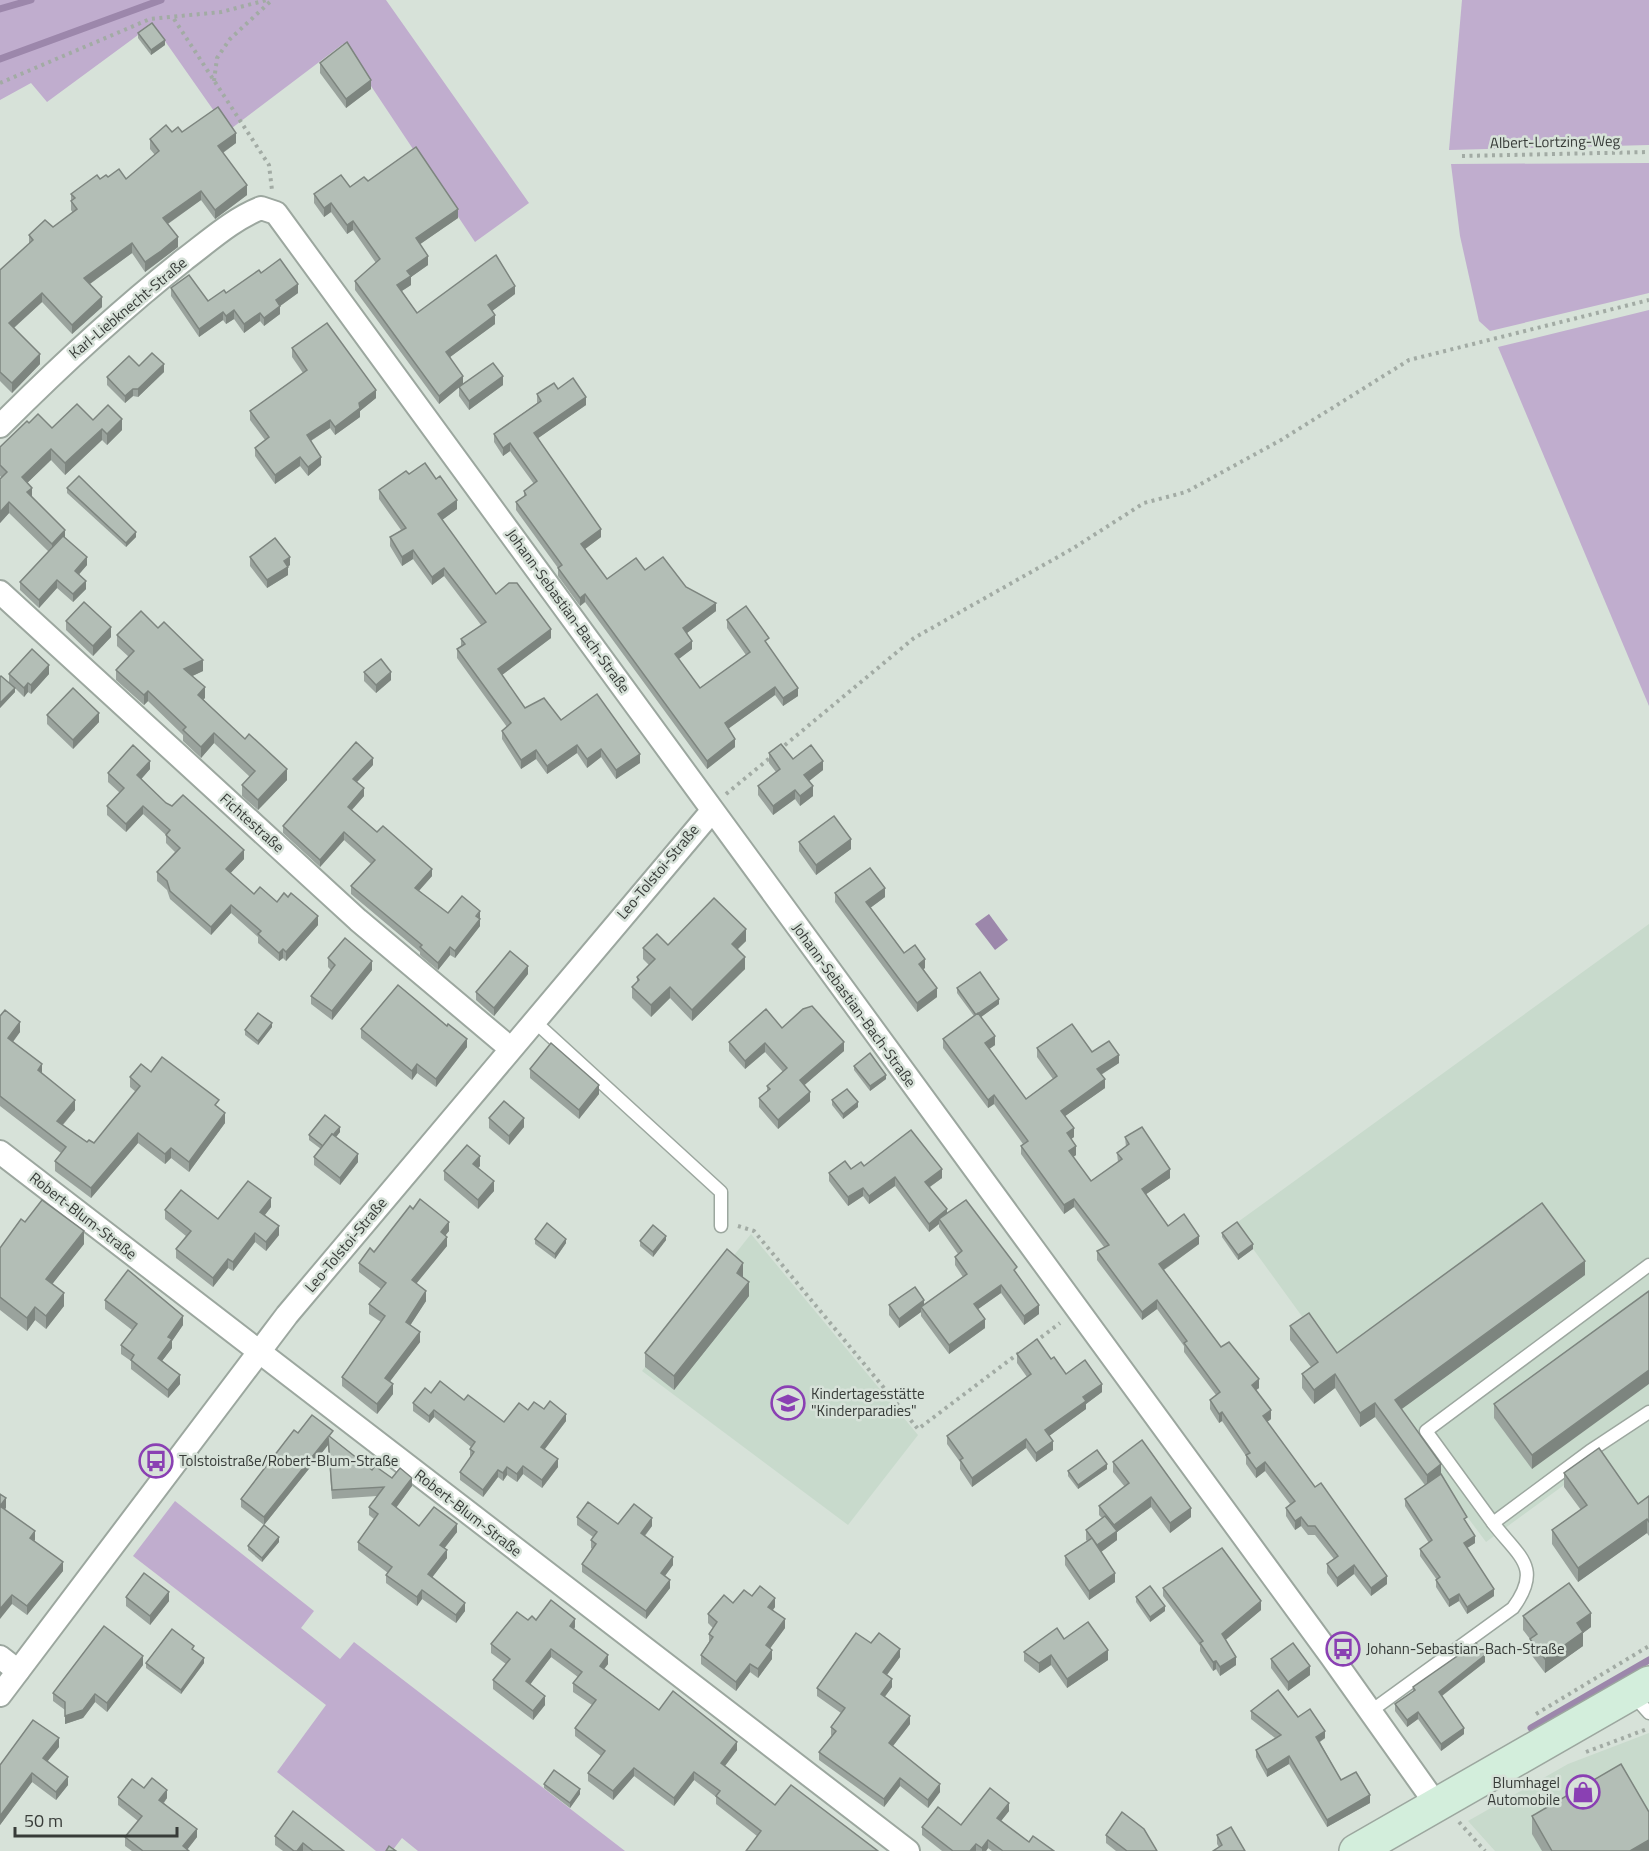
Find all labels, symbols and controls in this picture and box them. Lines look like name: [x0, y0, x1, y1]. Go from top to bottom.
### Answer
street label: Albert-Lortzing-Weg: [1490, 129, 1621, 154]
street label: Karl-Liebknecht-Straße: [64, 251, 192, 364]
street label: Johann-Sebastian-Bach-Straße: [501, 524, 636, 698]
street label: Fichtestraße: [215, 787, 290, 858]
street label: Leo-Tolstoi-Straße: [611, 819, 704, 924]
street label: Johann-Sebastian-Bach-Straße: [787, 918, 922, 1092]
street label: Robert-Blum-Straße: [25, 1166, 142, 1265]
street label: Leo-Tolstoi-Straße: [299, 1192, 392, 1297]
place label: Kindertagesstätte "Kinderparadies": [811, 1382, 924, 1422]
school or university icon: Kindertagesstätte "Kinderparadies": [770, 1385, 806, 1421]
bus stop icon: Tolstoistraße/Robert-Blum-Straße: [138, 1443, 174, 1479]
place label: Tolstoistraße/Robert-Blum-Straße: [179, 1449, 398, 1472]
street label: Robert-Blum-Straße: [410, 1463, 527, 1562]
bus stop icon: Johann-Sebastian-Bach-Straße: [1325, 1631, 1361, 1667]
place label: Johann-Sebastian-Bach-Straße: [1366, 1637, 1564, 1660]
place label: Blumhagel Automobile: [1487, 1771, 1560, 1811]
shop icon: Blumhagel Automobile: [1565, 1774, 1601, 1810]
scale bar: [15, 1800, 177, 1838]
text: 50 m: [24, 1807, 63, 1834]

